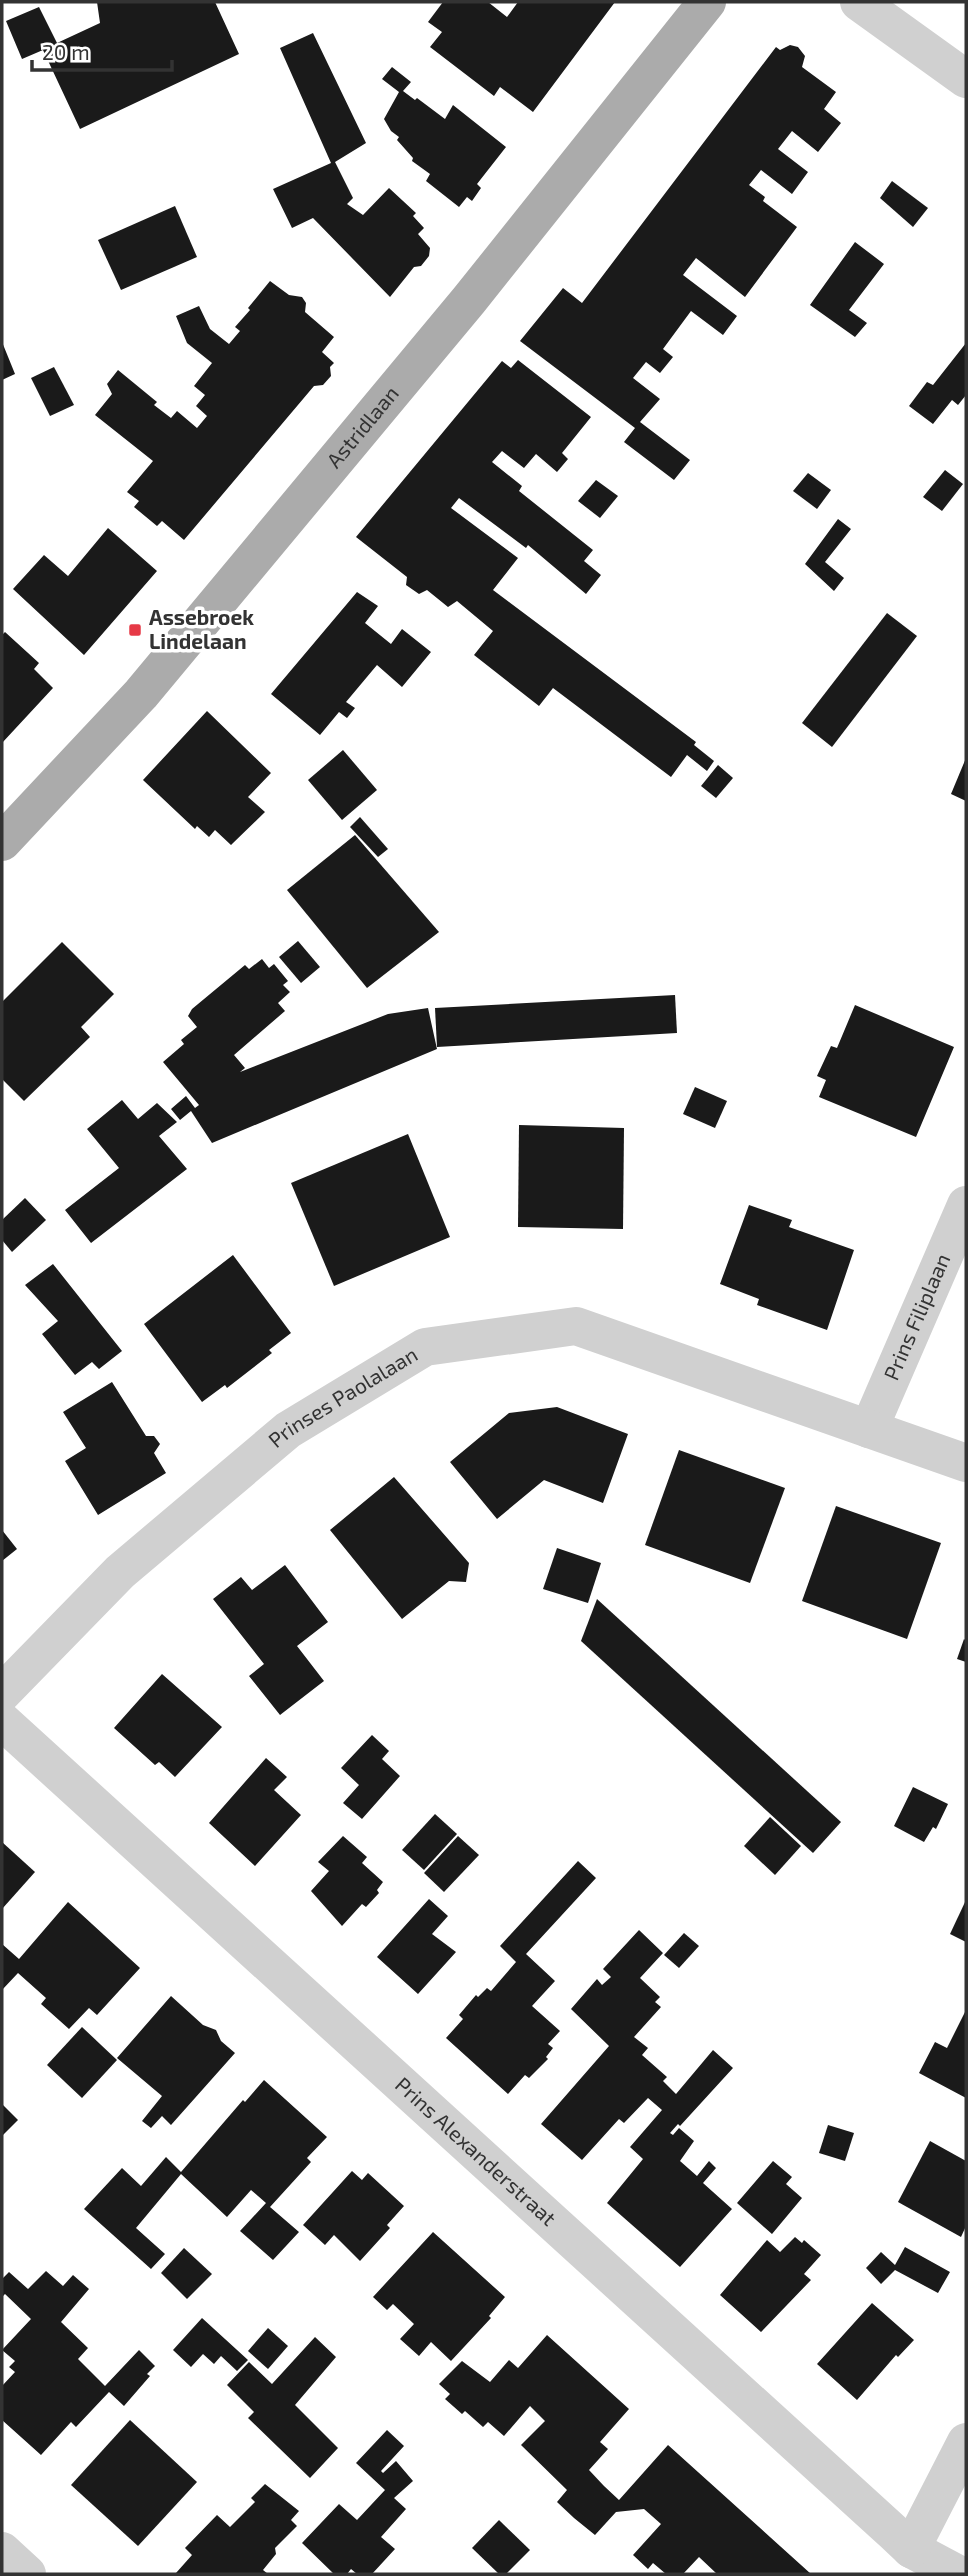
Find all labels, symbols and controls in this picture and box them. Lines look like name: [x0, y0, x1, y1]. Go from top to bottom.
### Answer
scale bar: [32, 28, 172, 72]
text: 20 m: [42, 39, 90, 64]
street label: Astridlaan: [321, 380, 403, 472]
place label: Assebroek Lindelaan: [149, 604, 254, 653]
marker: Assebroek Lindelaan: [127, 622, 143, 638]
street label: Prins Filiplaan: [878, 1249, 954, 1384]
street label: Prinses Paolalaan: [263, 1341, 421, 1452]
street label: Prins Alexanderstraat: [391, 2071, 562, 2230]

